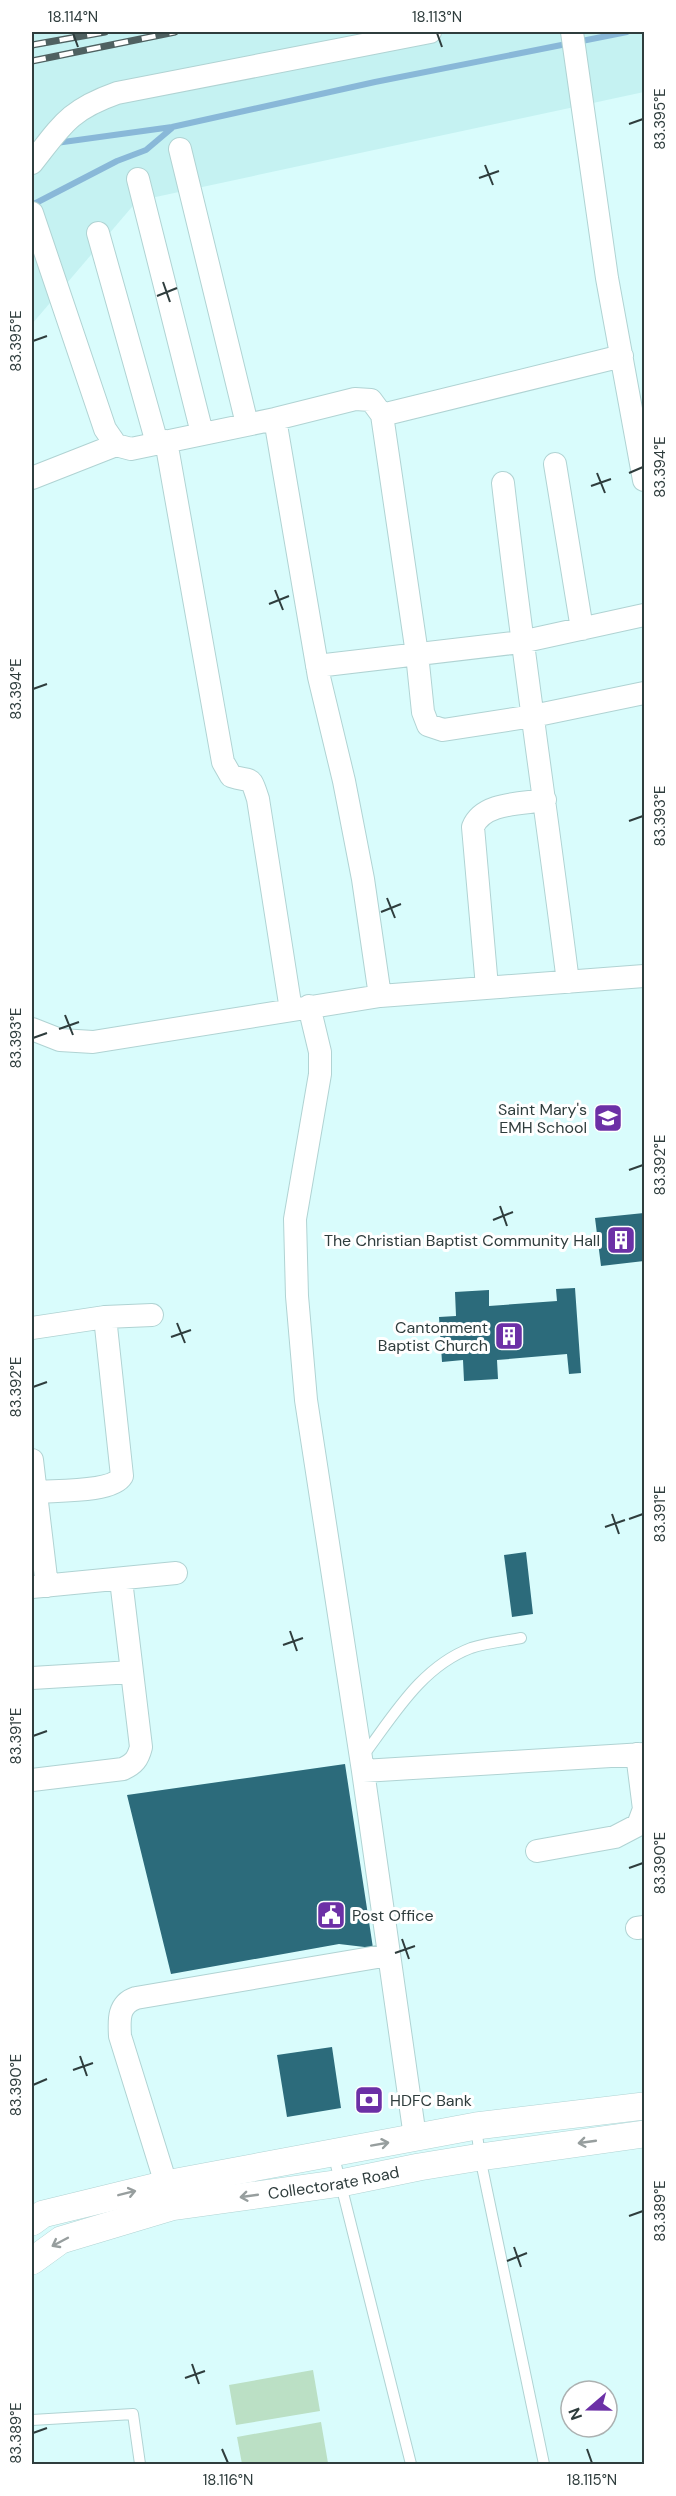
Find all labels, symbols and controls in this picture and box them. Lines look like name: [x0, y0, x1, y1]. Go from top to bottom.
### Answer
text: 18.114°N: [48, 7, 98, 27]
text: 18.113°N: [412, 7, 462, 27]
text: 83.395°E: [650, 88, 670, 150]
text: 83.395°E: [6, 310, 26, 372]
text: 83.394°E: [650, 436, 670, 498]
text: 83.394°E: [6, 658, 26, 720]
text: 83.393°E: [650, 785, 670, 847]
text: 83.393°E: [6, 1007, 26, 1069]
place label: Saint Mary's EMH School: [498, 1099, 587, 1138]
school or university icon: Saint Mary's EMH School: [592, 1102, 624, 1134]
text: 83.392°E: [650, 1135, 670, 1195]
building icon: The Christian Baptist Community Hall: [605, 1224, 637, 1256]
place label: The Christian Baptist Community Hall: [324, 1230, 600, 1251]
place label: Cantonment Baptist Church: [378, 1317, 488, 1356]
building icon: Cantonment Baptist Church: [493, 1320, 525, 1352]
text: 83.392°E: [6, 1357, 26, 1417]
text: 83.391°E: [650, 1486, 670, 1542]
text: 83.391°E: [6, 1708, 26, 1764]
text: 83.390°E: [650, 1832, 670, 1894]
public building icon: Post Office: [315, 1899, 347, 1931]
place label: Post Office: [352, 1905, 434, 1926]
text: 83.390°E: [6, 2054, 26, 2116]
bank icon: HDFC Bank: [353, 2084, 385, 2116]
place label: HDFC Bank: [390, 2090, 472, 2111]
one-way arrow: [577, 2137, 597, 2148]
one-way arrow: [370, 2138, 390, 2149]
street label: Collectorate Road: [267, 2161, 401, 2204]
text: 83.389°E: [650, 2180, 670, 2242]
one-way arrow: [117, 2187, 136, 2199]
one-way arrow: [240, 2191, 259, 2202]
one-way arrow: [52, 2237, 70, 2248]
north arrow: [559, 2379, 619, 2439]
text: 83.389°E: [6, 2402, 26, 2464]
text: N: [564, 2405, 587, 2423]
text: 18.116°N: [203, 2470, 253, 2490]
text: 18.115°N: [567, 2470, 617, 2490]

